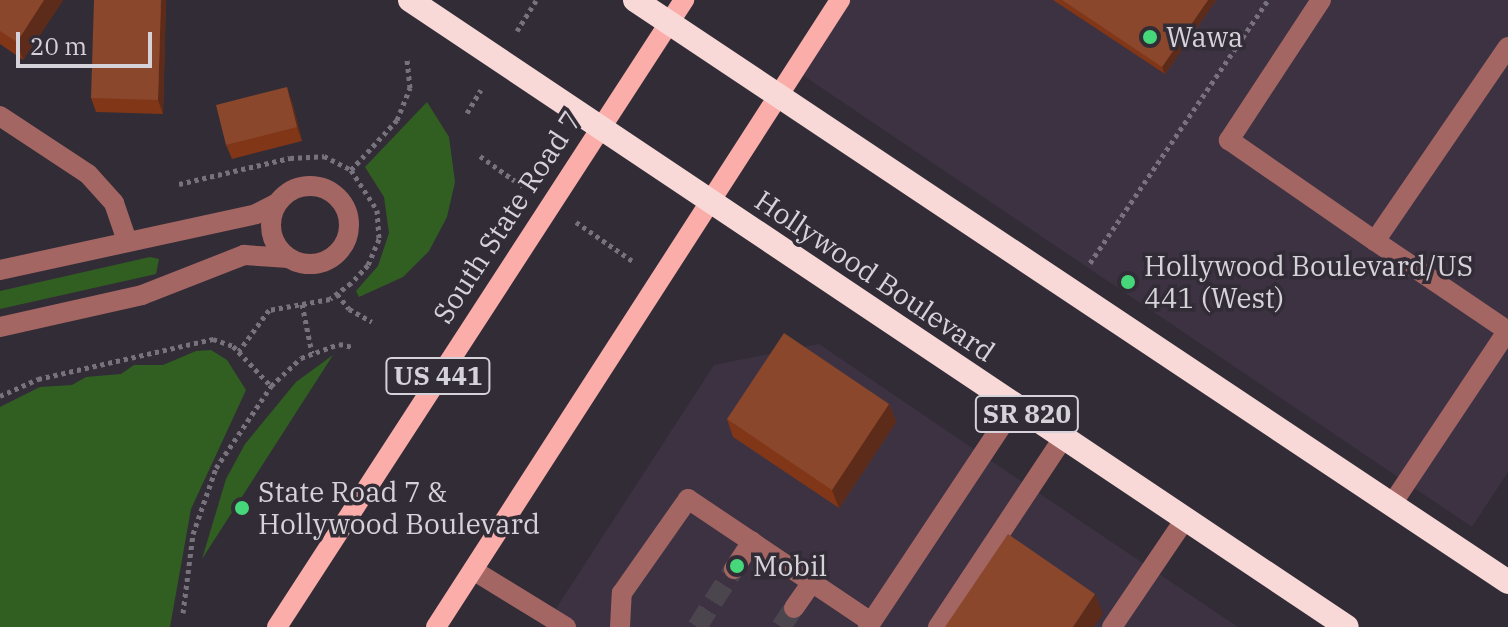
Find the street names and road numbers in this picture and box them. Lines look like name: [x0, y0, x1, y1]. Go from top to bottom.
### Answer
street label: South State Road 7: [426, 105, 588, 329]
street label: Hollywood Boulevard: [749, 183, 1001, 369]
road number: US 441: [384, 354, 492, 398]
road number: SR 820: [973, 392, 1081, 436]

